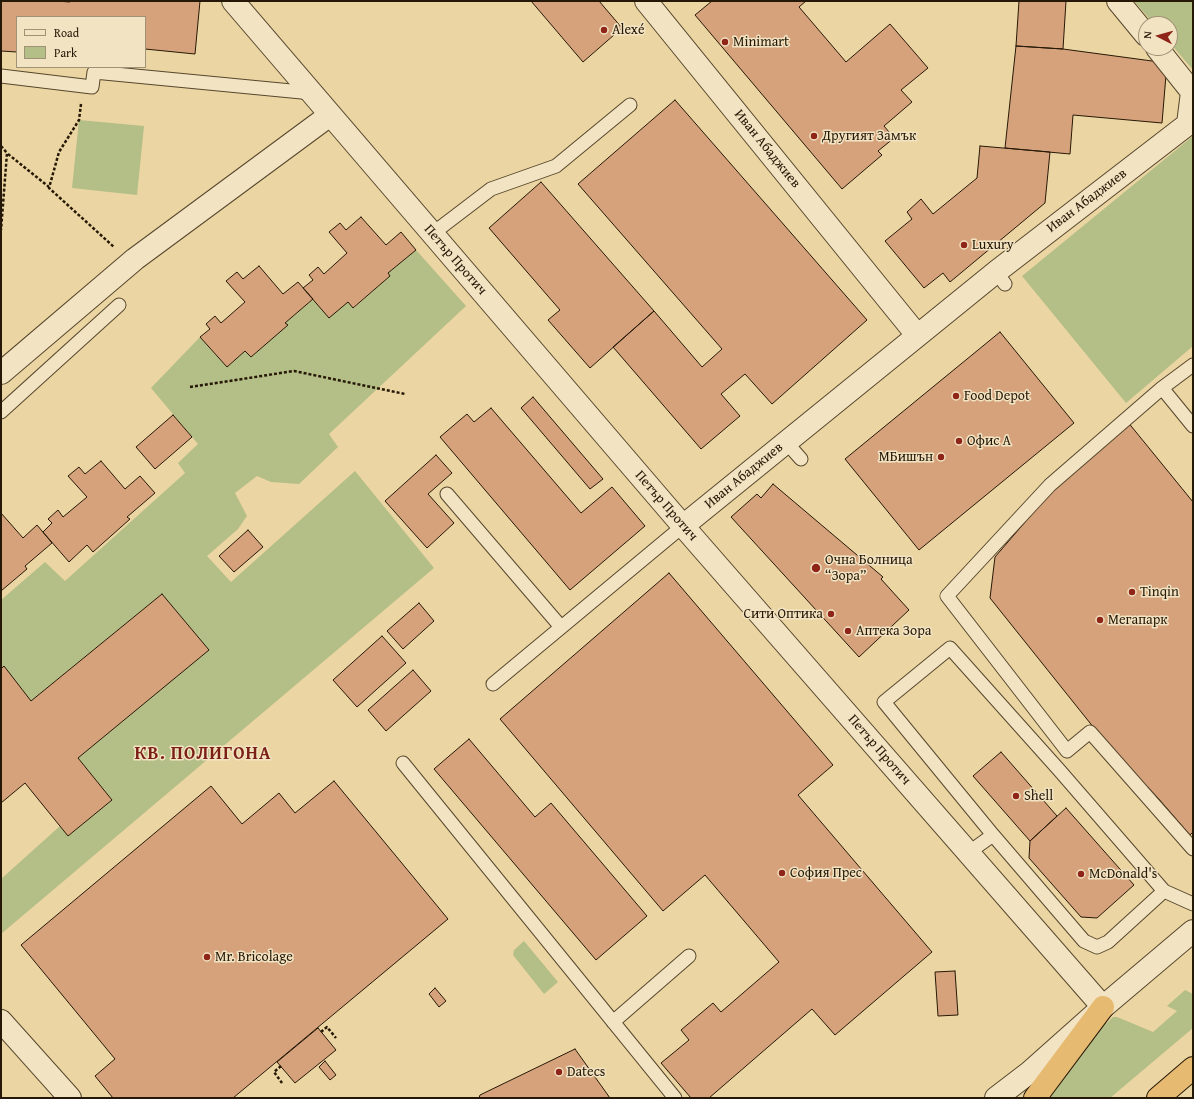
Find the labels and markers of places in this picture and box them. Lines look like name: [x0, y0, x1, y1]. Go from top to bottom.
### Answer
place label: Alexé: [612, 22, 644, 38]
marker: Alexé: [599, 25, 609, 35]
place label: Minimart: [733, 34, 789, 50]
marker: Minimart: [720, 37, 730, 47]
place label: Другият Замък: [822, 128, 916, 144]
marker: Другият Замък: [809, 131, 819, 141]
place label: Luxury: [972, 237, 1014, 253]
marker: Luxury: [959, 240, 969, 250]
place label: Food Depot: [964, 388, 1030, 404]
marker: Food Depot: [951, 391, 961, 401]
place label: Офис А: [967, 433, 1011, 449]
marker: Офис А: [954, 436, 964, 446]
place label: МБишън: [879, 449, 933, 465]
marker: МБишън: [936, 452, 946, 462]
place label: Очна Болница “Зора”: [825, 552, 913, 584]
marker: Очна Болница “Зора”: [810, 562, 822, 574]
place label: Tinqin: [1140, 584, 1179, 600]
marker: Tinqin: [1127, 587, 1137, 597]
place label: Сити Оптика: [743, 606, 823, 622]
marker: Сити Оптика: [826, 609, 836, 619]
place label: Мегапарк: [1108, 612, 1168, 628]
marker: Мегапарк: [1095, 615, 1105, 625]
place label: Аптека Зора: [856, 623, 931, 639]
marker: Аптека Зора: [843, 626, 853, 636]
place label: Shell: [1024, 788, 1053, 804]
marker: Shell: [1011, 791, 1021, 801]
place label: София Прес: [790, 865, 862, 881]
place label: McDonald's: [1089, 866, 1157, 882]
marker: София Прес: [777, 868, 787, 878]
marker: McDonald's: [1076, 869, 1086, 879]
place label: Mr. Bricolage: [215, 949, 293, 965]
marker: Mr. Bricolage: [202, 952, 212, 962]
place label: Datecs: [567, 1064, 605, 1080]
marker: Datecs: [554, 1067, 564, 1077]

